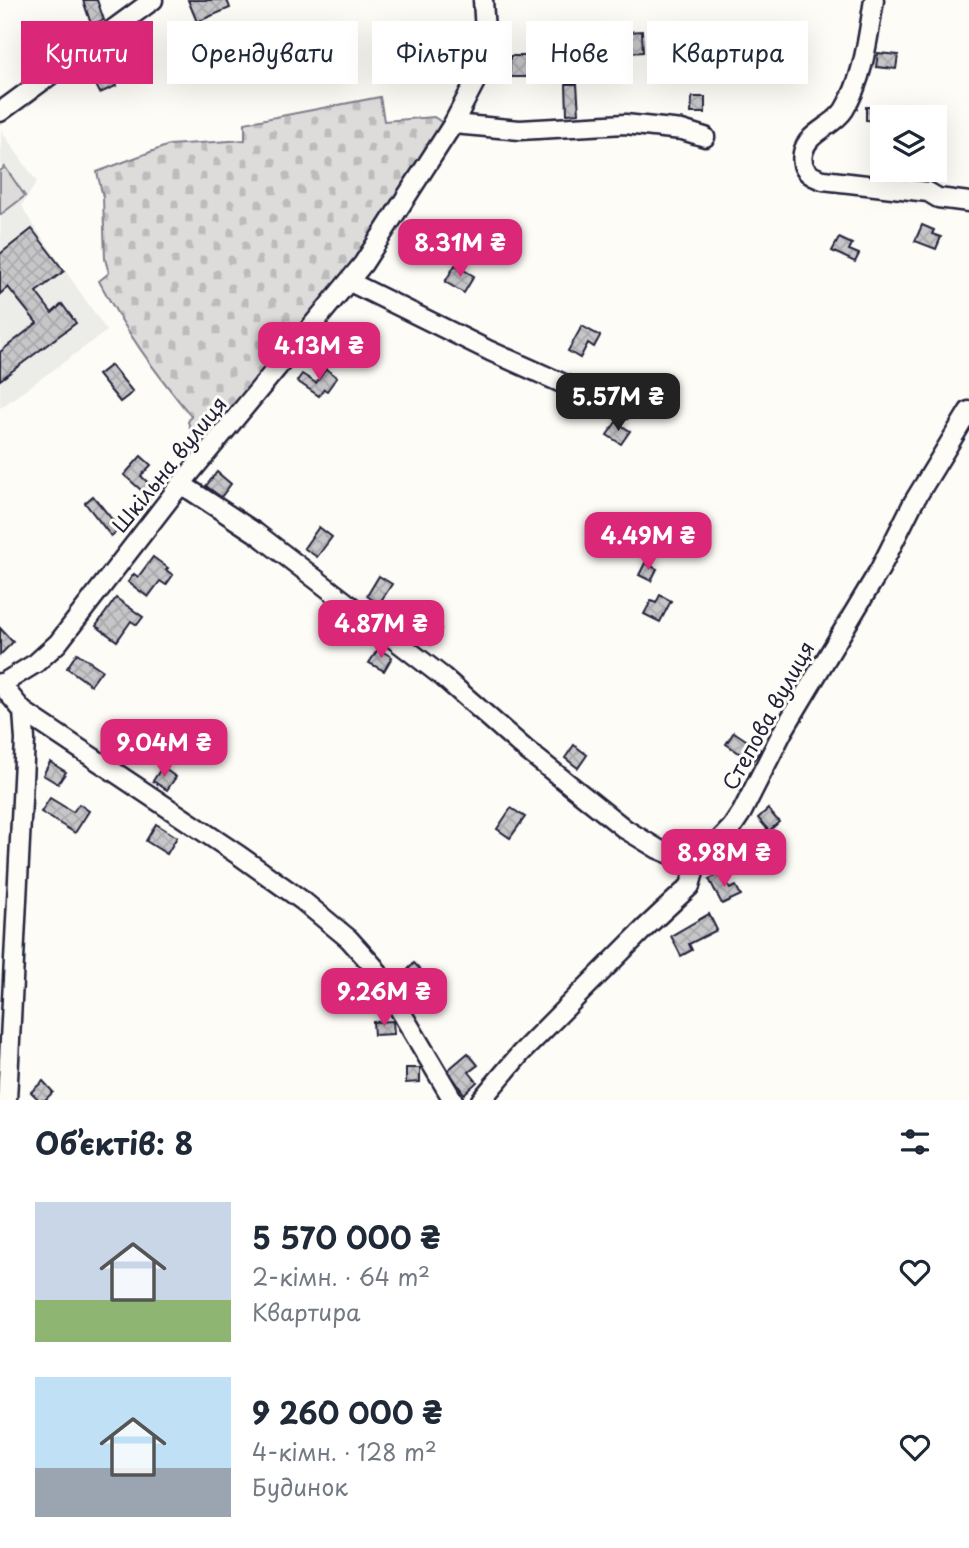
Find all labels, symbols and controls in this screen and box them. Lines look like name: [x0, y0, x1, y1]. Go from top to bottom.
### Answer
chip: Купити: [21, 21, 153, 84]
chip: Орендувати: [167, 21, 358, 84]
chip: Фільтри: [372, 21, 512, 84]
chip: Нове: [526, 21, 633, 84]
chip: Квартира: [647, 21, 808, 84]
map controls: [870, 105, 947, 182]
button: layers: [870, 105, 947, 182]
pin: 8.31M ₴: [395, 219, 525, 279]
text: 8.31M ₴: [414, 224, 506, 259]
pin: 4.13M ₴: [254, 322, 384, 382]
text: 4.13M ₴: [274, 327, 364, 362]
pin: 5.57M ₴: [553, 374, 683, 433]
text: 5.57M ₴: [572, 378, 664, 413]
street label: Шкільна вулиця: [103, 389, 234, 539]
pin: 4.49M ₴: [583, 512, 713, 572]
text: 4.49M ₴: [601, 517, 695, 552]
pin: 4.87M ₴: [316, 600, 446, 660]
text: 4.87M ₴: [334, 605, 428, 640]
street label: Степова вулиця: [713, 635, 821, 795]
pin: 9.04M ₴: [99, 720, 229, 779]
text: 9.04M ₴: [116, 724, 212, 759]
pin: 8.98M ₴: [659, 830, 789, 889]
text: 8.98M ₴: [677, 834, 771, 869]
pin: 9.26M ₴: [319, 968, 449, 1028]
text: 9.26M ₴: [337, 973, 431, 1008]
text: Об’єктів: 8: [35, 1120, 193, 1165]
icon: filters: [896, 1123, 934, 1161]
text: 5 570 000 ₴: [252, 1214, 441, 1259]
icon: home: [91, 1230, 175, 1314]
icon: heart: [896, 1253, 934, 1291]
text: 2-кімн. · 64 m²: [252, 1259, 430, 1294]
text: Квартира: [252, 1294, 360, 1329]
text: 9 260 000 ₴: [252, 1389, 443, 1434]
icon: home: [91, 1405, 175, 1489]
icon: heart: [896, 1428, 934, 1466]
text: 4-кімн. · 128 m²: [252, 1434, 437, 1469]
text: Будинок: [252, 1469, 348, 1504]

